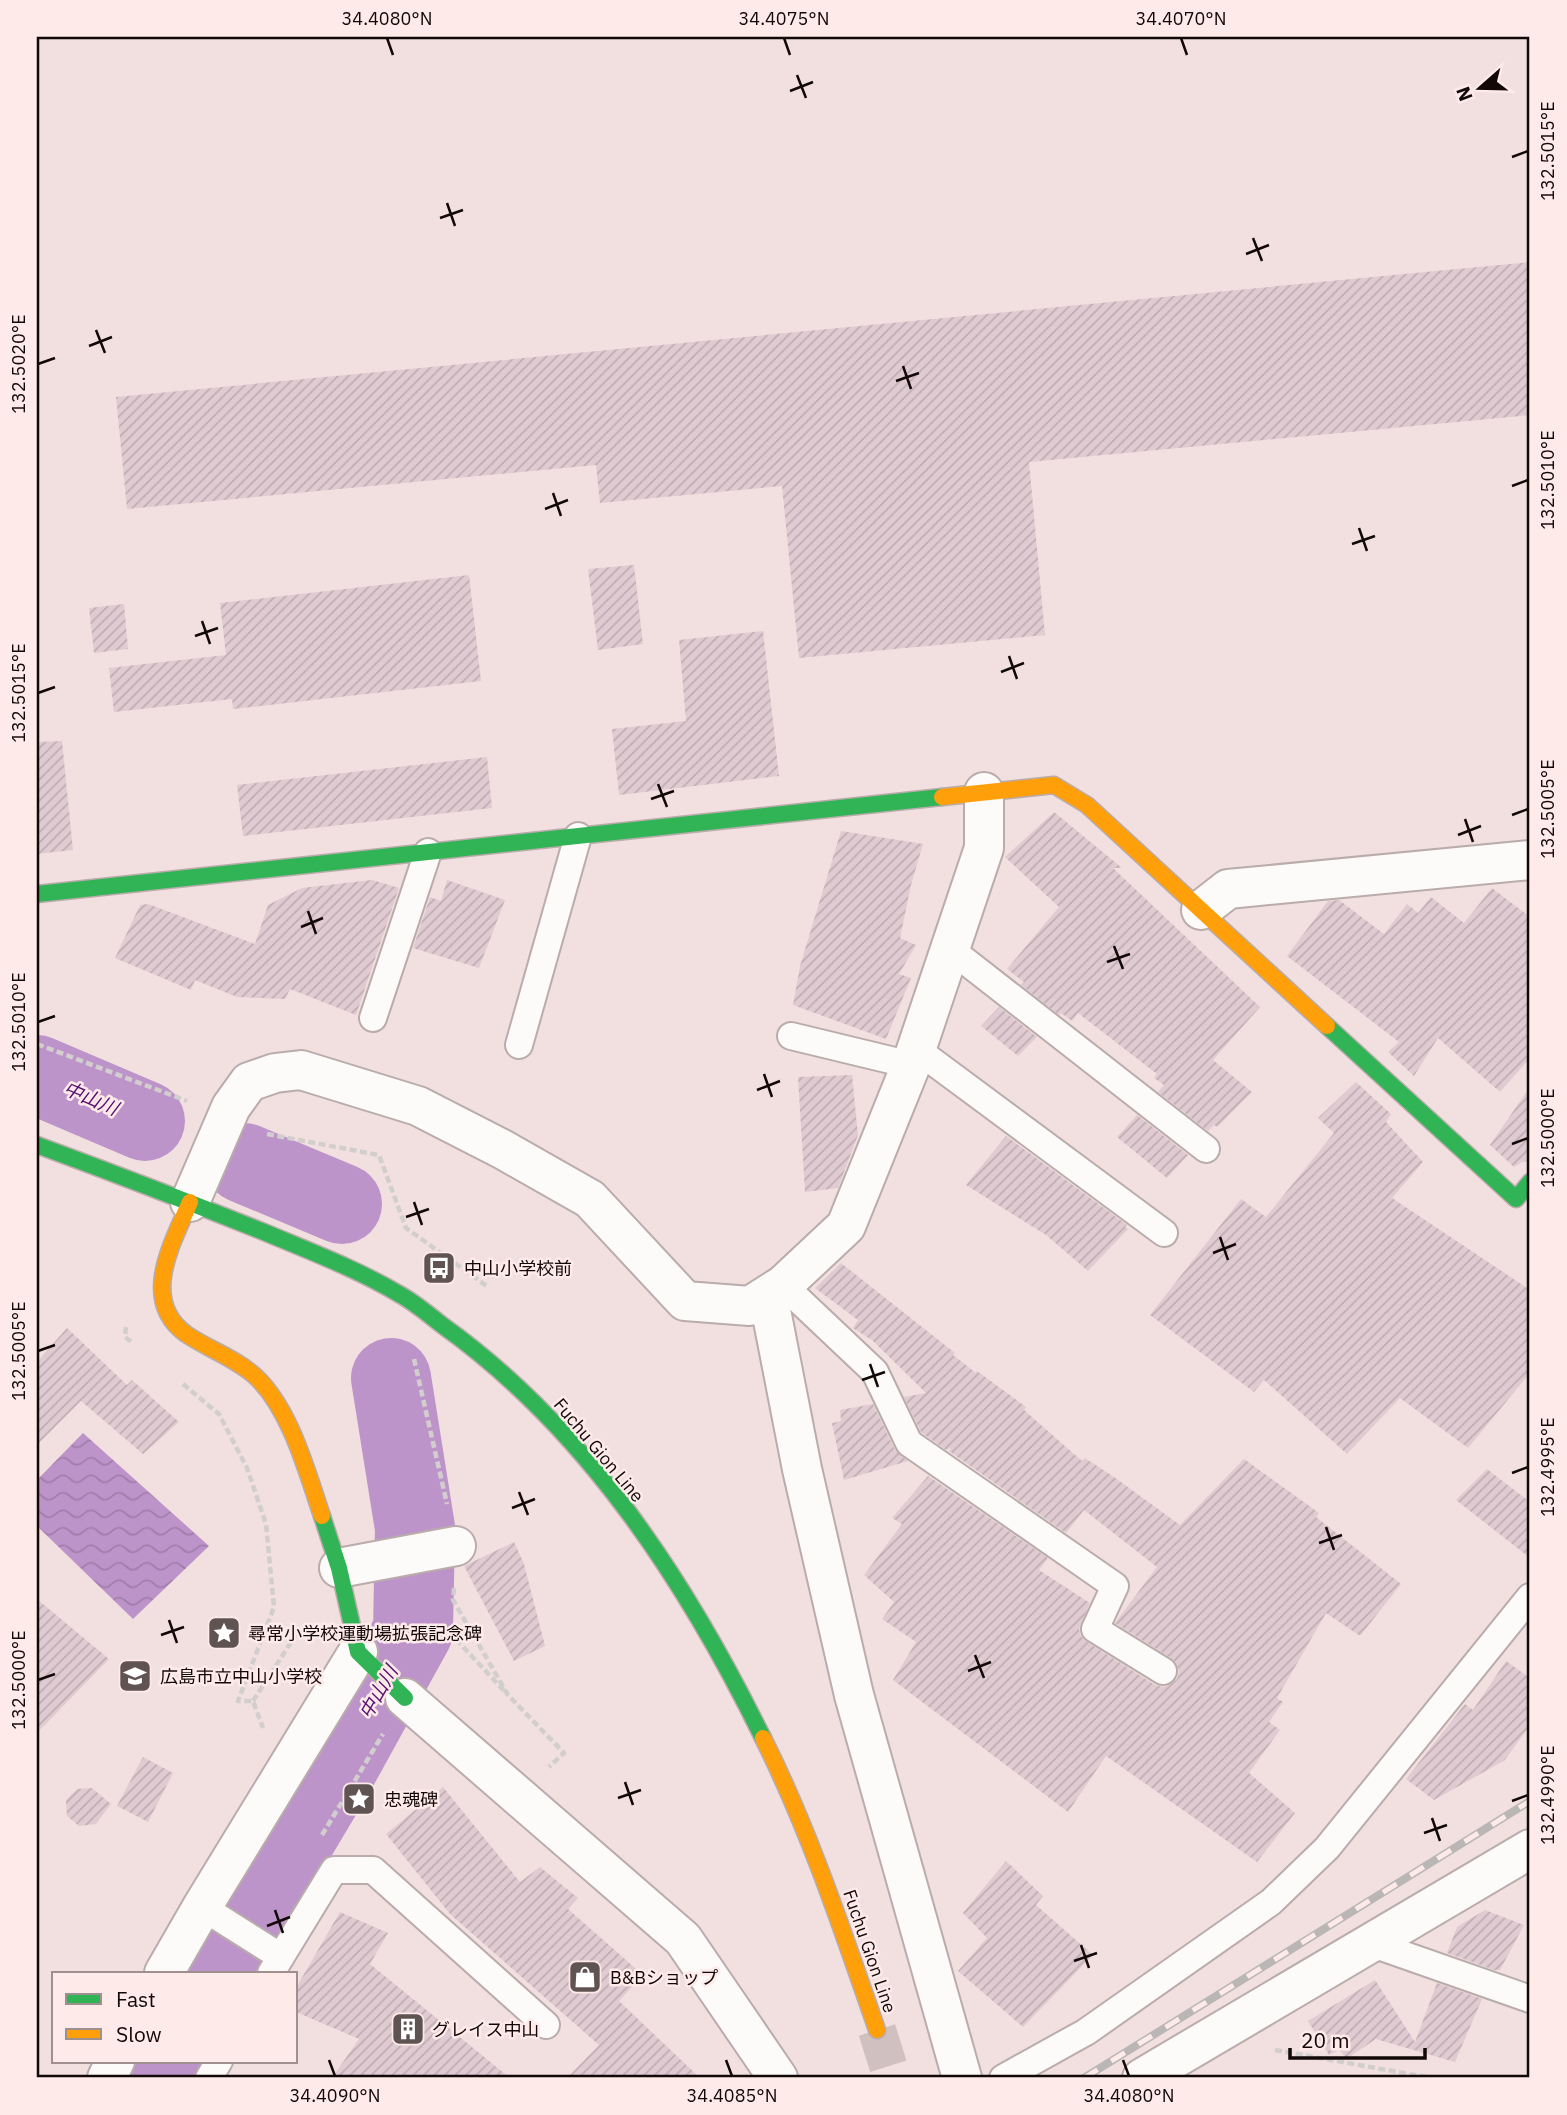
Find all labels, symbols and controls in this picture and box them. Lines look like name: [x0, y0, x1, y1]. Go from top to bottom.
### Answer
text: 34.4080°N: [342, 7, 432, 30]
text: 34.4075°N: [739, 7, 829, 30]
text: 34.4070°N: [1136, 7, 1226, 30]
north arrow: [1444, 52, 1514, 122]
text: N: [1450, 83, 1478, 104]
text: 132.5015°E: [1536, 101, 1559, 201]
text: 132.5020°E: [7, 314, 30, 414]
text: 132.5010°E: [1536, 430, 1559, 530]
text: 132.5015°E: [7, 643, 30, 743]
text: 132.5005°E: [1536, 759, 1559, 859]
text: 132.5010°E: [7, 972, 30, 1072]
water label: 中山川: [60, 1076, 124, 1121]
text: 132.5000°E: [1536, 1088, 1559, 1188]
bus stop icon: 中山小学校前: [420, 1249, 458, 1287]
place label: 中山小学校前: [464, 1257, 572, 1280]
text: 132.5005°E: [7, 1301, 30, 1401]
street label: Fuchu Gion Line: [549, 1393, 649, 1507]
text: 132.4995°E: [1536, 1417, 1559, 1517]
place icon: 尋常小学校運動場拡張記念碑: [205, 1614, 243, 1652]
place label: 尋常小学校運動場拡張記念碑: [248, 1622, 482, 1645]
text: 132.5000°E: [7, 1630, 30, 1730]
school or university icon: 広島市立中山小学校: [116, 1657, 154, 1695]
water label: 中山川: [353, 1660, 404, 1723]
place label: 広島市立中山小学校: [160, 1665, 322, 1688]
text: 132.4990°E: [1536, 1745, 1559, 1845]
place icon: 忠魂碑: [340, 1780, 378, 1818]
place label: 忠魂碑: [384, 1788, 438, 1811]
street label: Fuchu Gion Line: [838, 1886, 902, 2016]
shop icon: B&Bショップ: [566, 1958, 604, 1996]
place label: B&Bショップ: [610, 1966, 718, 1989]
legend: [52, 1972, 298, 2062]
text: Fast: [116, 1985, 156, 2013]
building icon: グレイス中山: [389, 2010, 427, 2048]
scale bar: [1290, 2017, 1425, 2061]
place label: グレイス中山: [432, 2018, 539, 2041]
text: Slow: [116, 2020, 162, 2048]
text: 20 m: [1301, 2026, 1350, 2054]
text: 34.4090°N: [290, 2084, 380, 2107]
text: 34.4085°N: [687, 2084, 777, 2107]
text: 34.4080°N: [1084, 2084, 1174, 2107]

